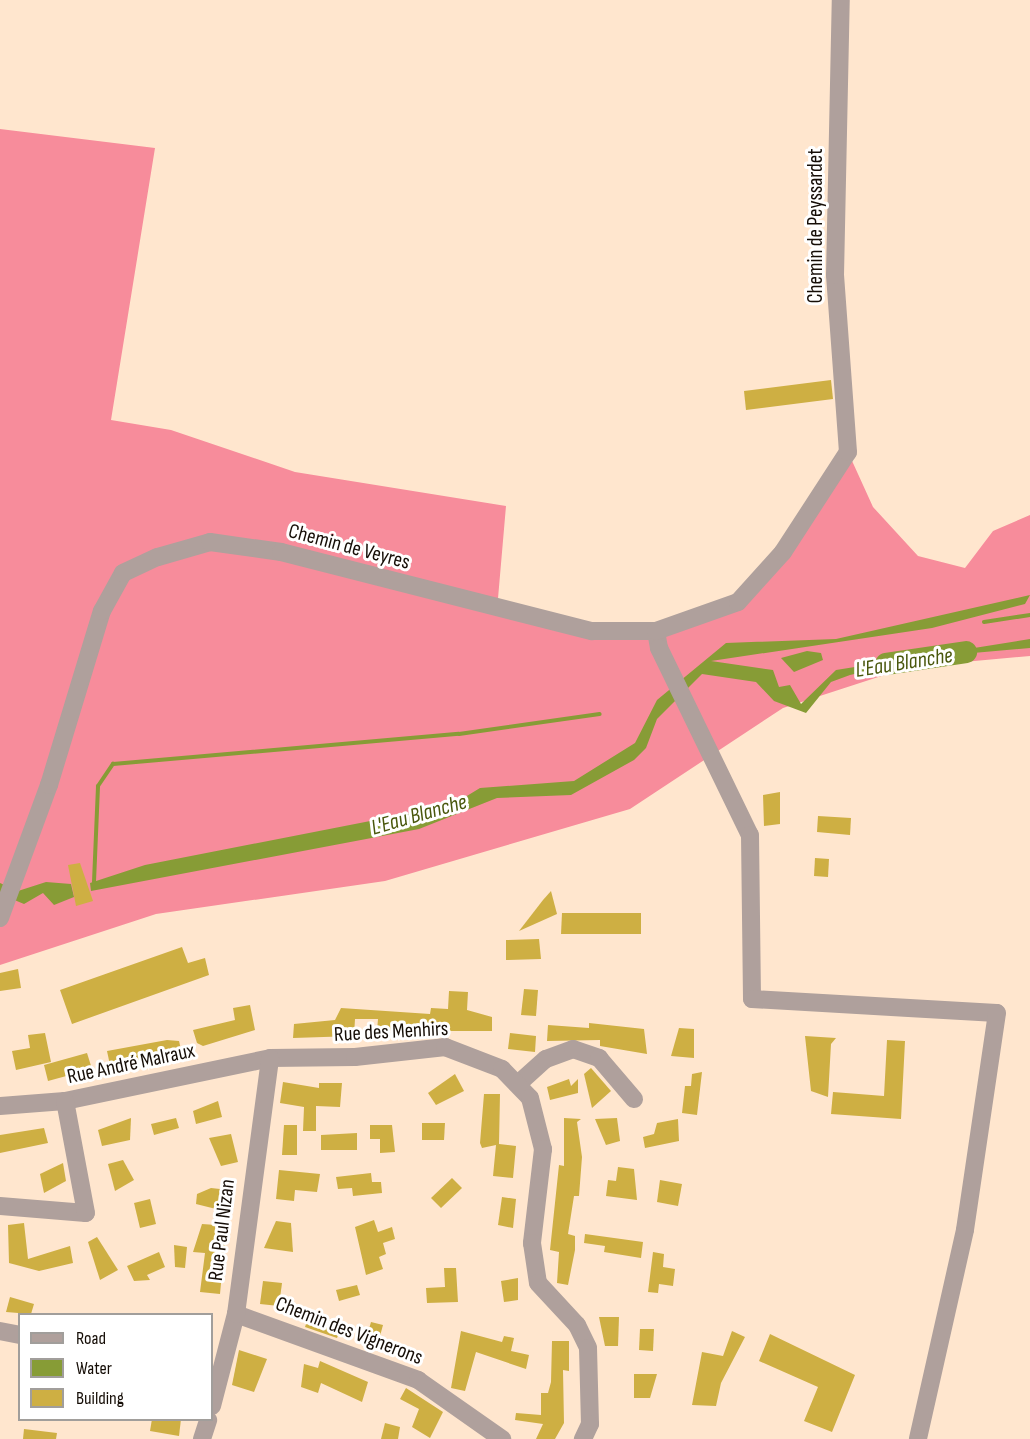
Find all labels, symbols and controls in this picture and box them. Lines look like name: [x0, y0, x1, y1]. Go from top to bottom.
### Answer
street label: Chemin de Peyssardet: [803, 148, 829, 304]
street label: Chemin de Veyres: [285, 519, 413, 575]
water label: L'Eau Blanche: [853, 642, 955, 684]
water label: L'Eau Blanche: [368, 789, 470, 841]
street label: Rue des Menhirs: [333, 1016, 449, 1048]
street label: Rue André Malraux: [65, 1038, 197, 1090]
street label: Rue Paul Nizan: [203, 1178, 241, 1282]
street label: Chemin des Vignerons: [272, 1291, 426, 1371]
legend: [18, 1313, 213, 1421]
text: Road: [76, 1328, 106, 1349]
text: Water: [76, 1358, 112, 1379]
text: Building: [76, 1388, 124, 1409]

